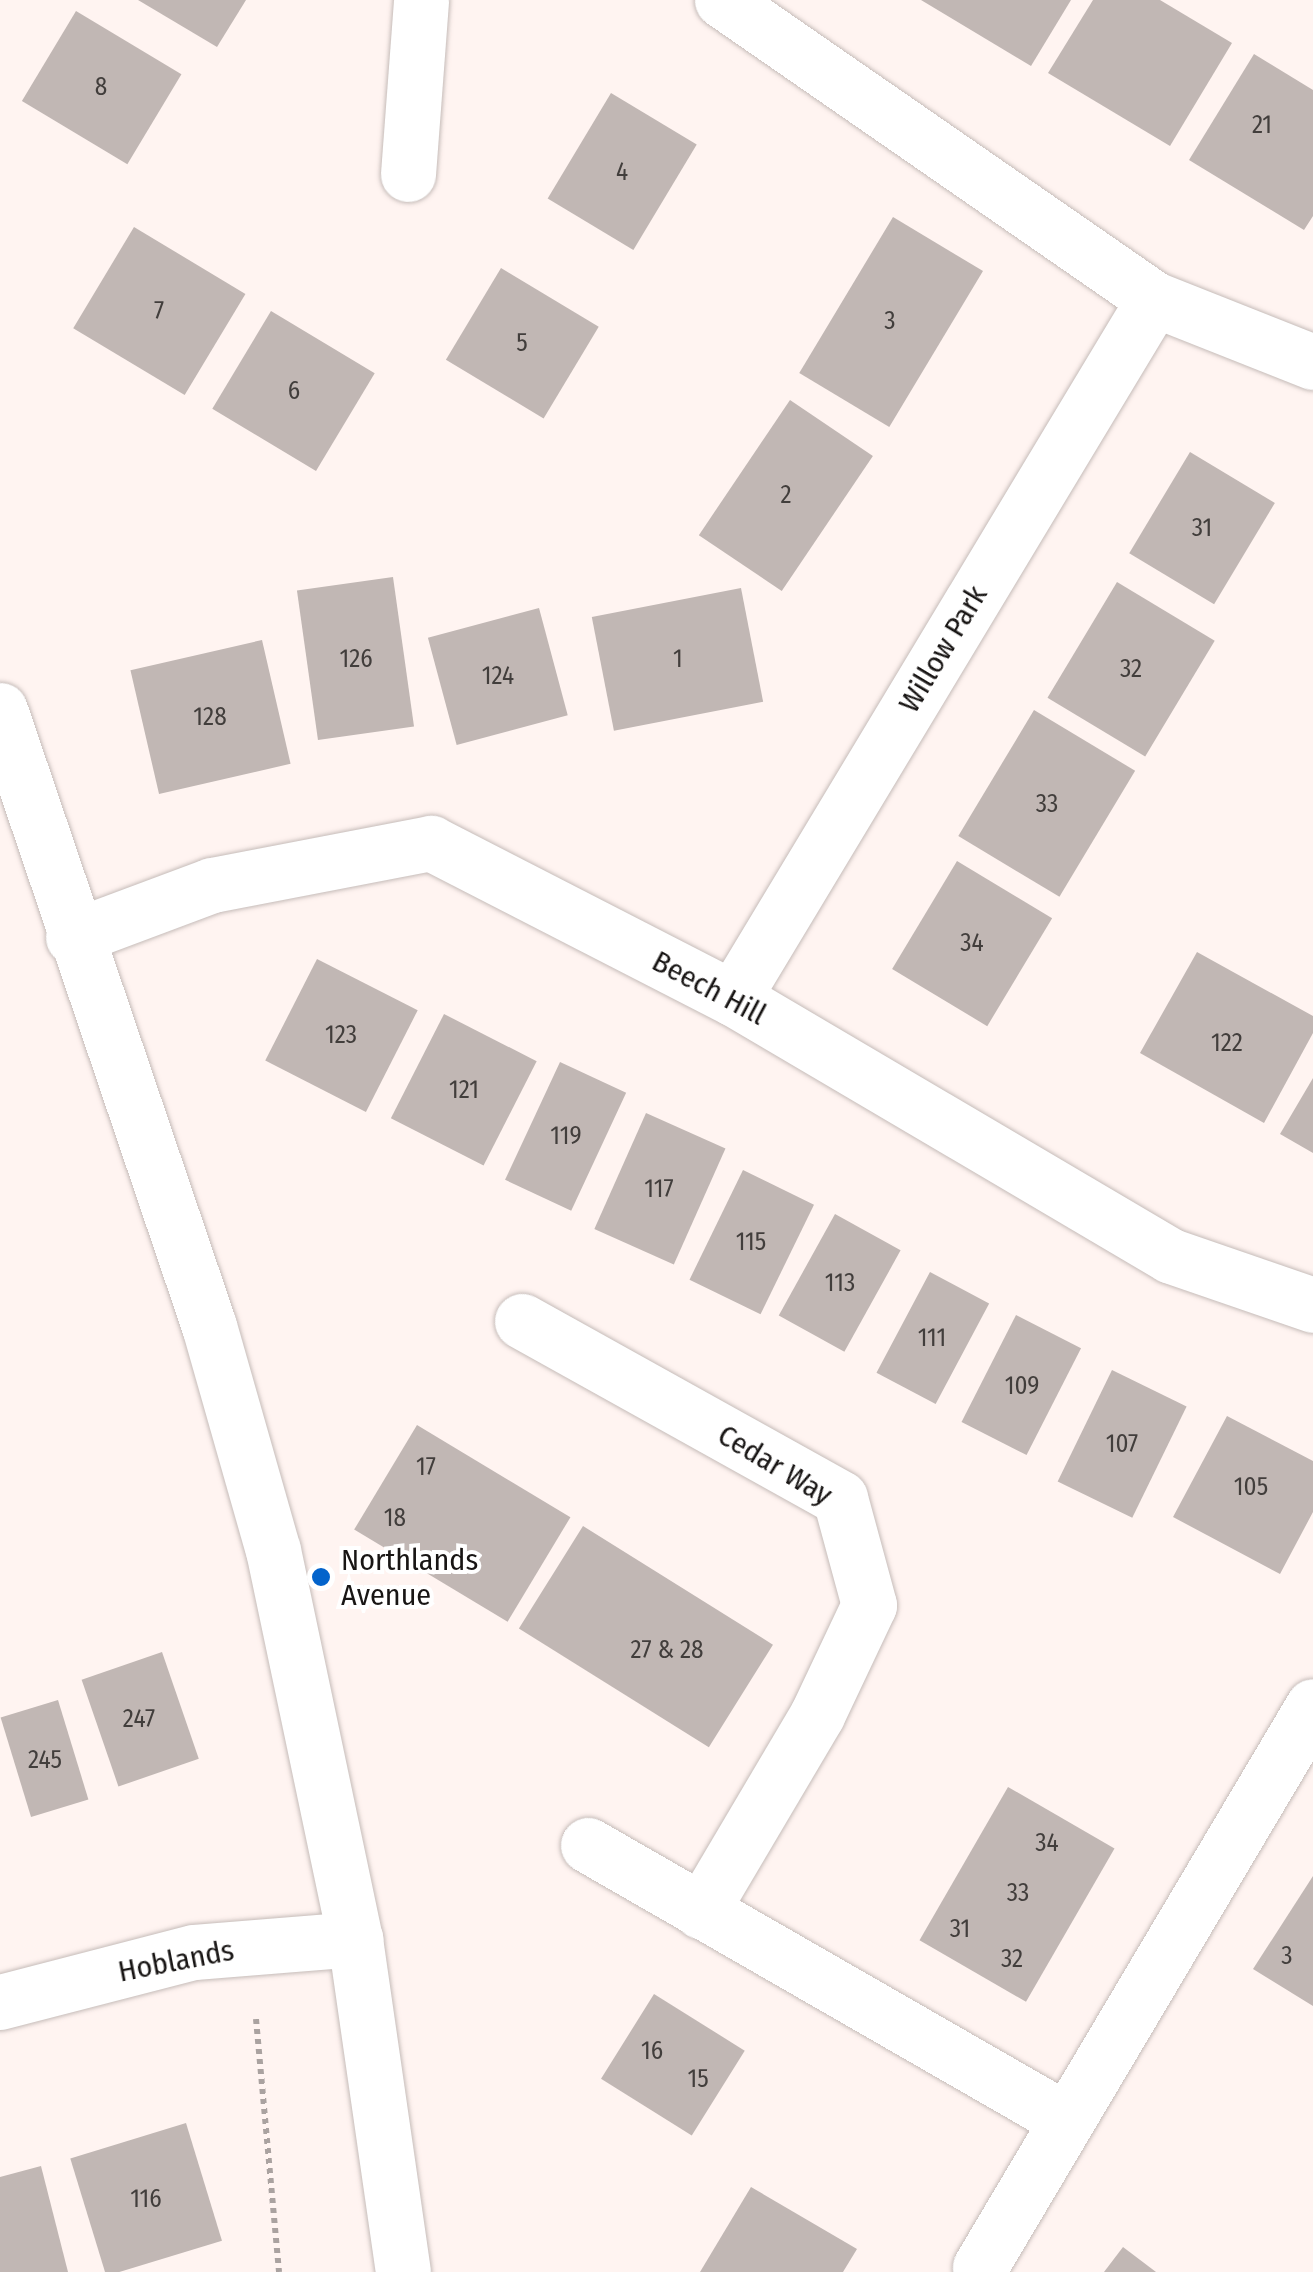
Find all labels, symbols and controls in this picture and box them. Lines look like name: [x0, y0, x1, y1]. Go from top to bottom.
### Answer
house number: 8: [95, 72, 107, 102]
house number: 21: [1252, 110, 1272, 140]
house number: 4: [616, 157, 628, 187]
house number: 7: [154, 296, 164, 326]
house number: 3: [884, 306, 896, 336]
house number: 5: [516, 328, 528, 358]
house number: 6: [288, 376, 300, 406]
house number: 2: [780, 480, 792, 510]
house number: 31: [1192, 513, 1212, 543]
street label: Willow Park: [891, 579, 995, 719]
house number: 126: [339, 644, 373, 674]
house number: 1: [673, 644, 683, 674]
house number: 32: [1120, 654, 1142, 684]
house number: 124: [482, 661, 514, 691]
house number: 128: [193, 702, 227, 732]
house number: 33: [1036, 789, 1058, 819]
house number: 34: [960, 928, 984, 958]
street label: Beech Hill: [646, 943, 772, 1033]
house number: 123: [325, 1020, 357, 1050]
house number: 122: [1211, 1028, 1243, 1058]
house number: 121: [449, 1075, 479, 1105]
house number: 119: [550, 1121, 582, 1151]
house number: 117: [644, 1174, 674, 1204]
house number: 115: [736, 1227, 766, 1257]
house number: 113: [825, 1268, 855, 1298]
house number: 111: [918, 1323, 946, 1353]
house number: 109: [1005, 1371, 1039, 1401]
street label: Cedar Way: [711, 1417, 839, 1513]
house number: 107: [1106, 1429, 1138, 1459]
house number: 17: [416, 1452, 436, 1482]
house number: 105: [1234, 1472, 1268, 1502]
house number: 18: [384, 1503, 406, 1533]
place label: Northlands Avenue: [341, 1542, 478, 1612]
marker: Northlands Avenue: [310, 1566, 332, 1588]
house number: 27 & 28: [631, 1635, 703, 1665]
house number: 247: [123, 1704, 155, 1734]
house number: 245: [28, 1745, 62, 1775]
house number: 34: [1035, 1828, 1059, 1858]
house number: 33: [1007, 1878, 1029, 1908]
house number: 31: [950, 1914, 970, 1944]
street label: Hoblands: [115, 1932, 237, 1990]
house number: 3: [1281, 1941, 1293, 1971]
house number: 32: [1001, 1944, 1023, 1974]
house number: 16: [641, 2036, 663, 2066]
house number: 15: [687, 2064, 709, 2094]
house number: 116: [130, 2184, 162, 2214]

